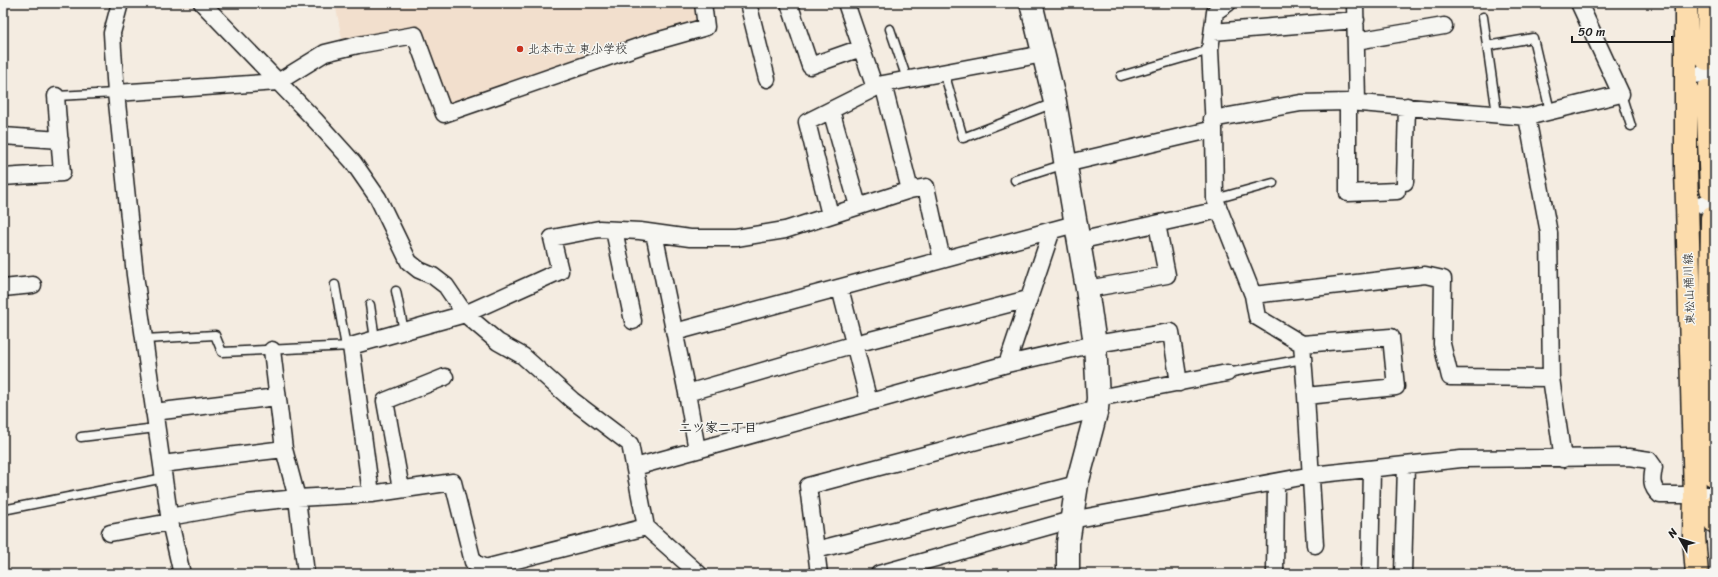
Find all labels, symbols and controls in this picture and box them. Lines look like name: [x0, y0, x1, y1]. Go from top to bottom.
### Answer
scale bar: [1572, 18, 1672, 44]
text: 50 m: [1578, 21, 1605, 43]
place label: 北本市立 東小学校: [528, 38, 627, 60]
marker: 北本市立 東小学校: [515, 44, 525, 54]
street label: 東松山桶川線: [1677, 253, 1701, 325]
district label: 二ツ家二丁目: [679, 416, 757, 439]
north arrow: [1660, 519, 1700, 559]
text: N: [1662, 524, 1683, 543]

